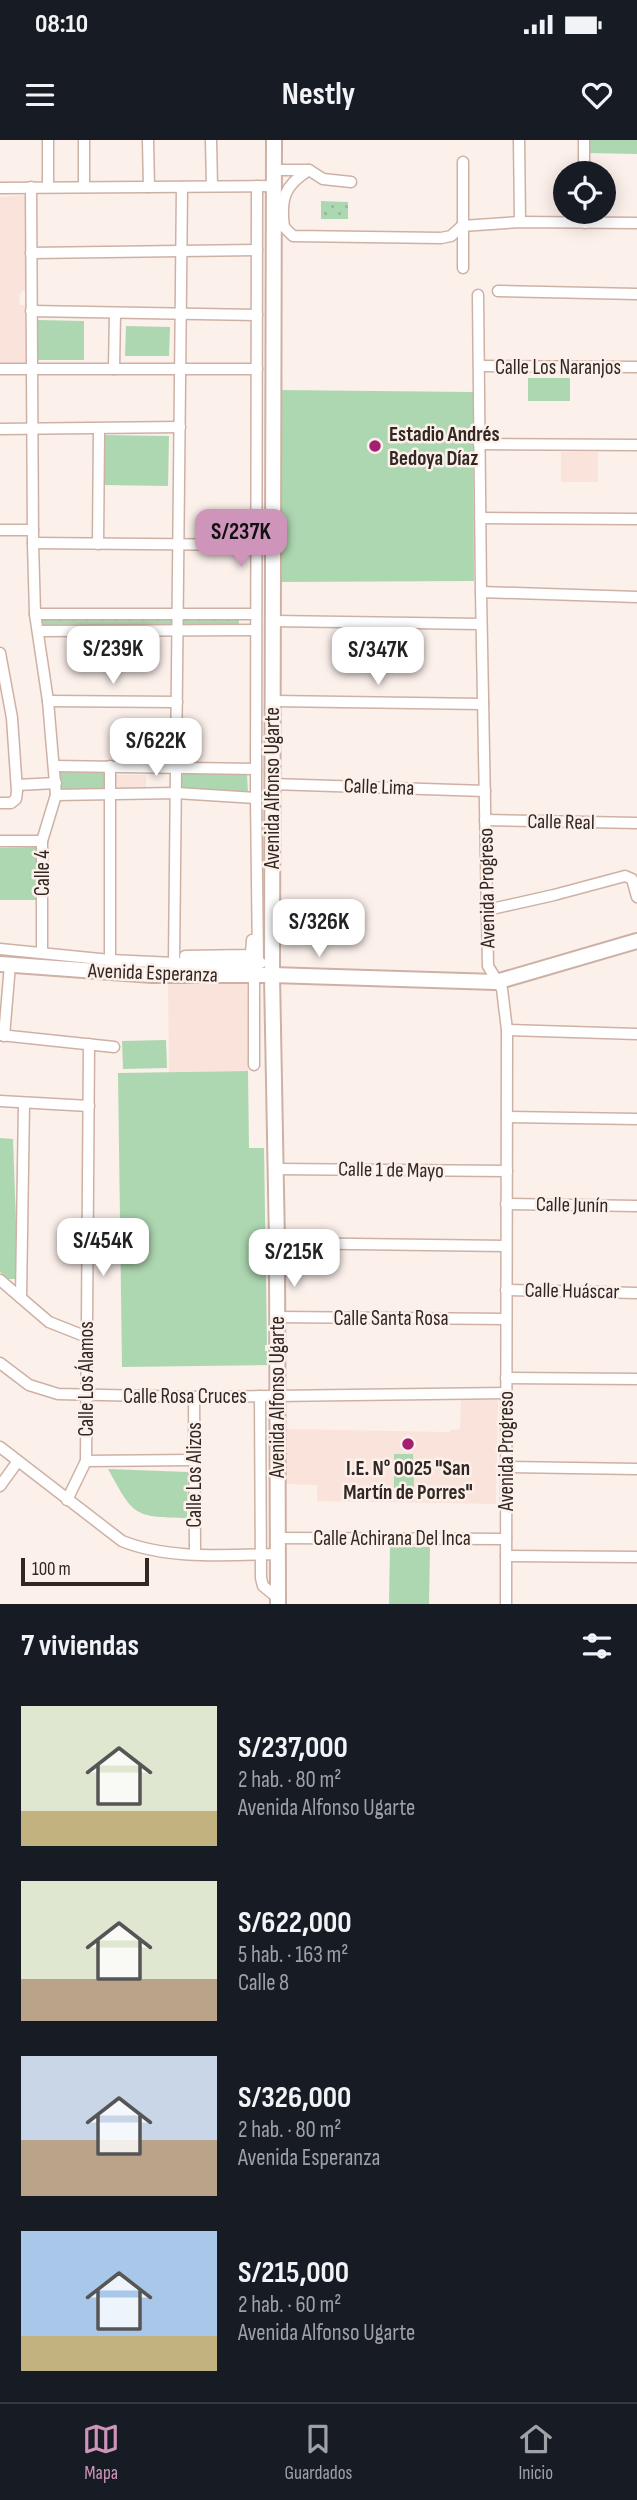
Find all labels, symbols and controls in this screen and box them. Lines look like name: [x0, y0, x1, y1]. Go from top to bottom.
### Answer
text: 08:10: [35, 9, 88, 40]
text: Nestly: [282, 75, 355, 114]
icon: menu: [21, 76, 59, 114]
icon: heart: [578, 76, 616, 114]
map controls: [553, 161, 616, 224]
button: locate: [553, 161, 616, 224]
street label: Calle Los Naranjos: [495, 355, 621, 380]
place label: Estadio Andrés Bedoya Díaz: [389, 422, 500, 471]
marker: Estadio Andrés Bedoya Díaz: [367, 438, 383, 454]
pin: S/237K: [184, 510, 298, 569]
text: S/237K: [211, 518, 271, 546]
pin: S/239K: [56, 626, 170, 686]
pin: S/347K: [321, 628, 435, 687]
text: S/239K: [83, 635, 143, 663]
text: S/347K: [348, 636, 408, 664]
street label: Avenida Alfonso Ugarte: [260, 707, 285, 870]
pin: S/622K: [99, 718, 213, 778]
text: S/622K: [126, 727, 186, 755]
street label: Calle Lima: [343, 773, 415, 801]
street label: Calle Real: [527, 809, 595, 835]
street label: Avenida Progreso: [473, 828, 501, 949]
street label: Calle 4: [30, 850, 55, 896]
pin: S/326K: [262, 900, 376, 959]
text: S/326K: [289, 908, 349, 936]
street label: Avenida Esperanza: [87, 958, 218, 988]
street label: Calle 1 de Mayo: [338, 1157, 444, 1183]
street label: Calle Junín: [536, 1192, 608, 1218]
pin: S/454K: [46, 1218, 160, 1278]
text: S/454K: [73, 1227, 133, 1255]
pin: S/215K: [237, 1230, 351, 1289]
text: S/215K: [265, 1238, 323, 1266]
street label: Calle Huáscar: [524, 1278, 620, 1304]
street label: Calle Santa Rosa: [333, 1306, 449, 1331]
street label: Avenida Alfonso Ugarte: [265, 1316, 290, 1479]
street label: Calle Los Álamos: [74, 1321, 99, 1437]
street label: Calle Rosa Cruces: [123, 1384, 247, 1409]
street label: Avenida Progreso: [494, 1391, 519, 1512]
street label: Calle Los Alizos: [182, 1422, 207, 1528]
marker: I.E. N° 0025 "San Martín de Porres": [400, 1436, 416, 1452]
place label: I.E. N° 0025 "San Martín de Porres": [343, 1456, 473, 1505]
street label: Calle Achirana Del Inca: [313, 1526, 471, 1551]
scale bar: [21, 1555, 149, 1587]
text: 100 m: [32, 1558, 71, 1581]
icon: filters: [578, 1627, 616, 1665]
text: 7 viviendas: [21, 1628, 139, 1664]
text: S/237,000: [238, 1730, 348, 1766]
icon: home: [77, 1734, 161, 1818]
text: 2 hab. · 80 m²: [238, 1766, 341, 1794]
text: Avenida Alfonso Ugarte: [238, 1794, 415, 1822]
text: S/622,000: [238, 1905, 352, 1941]
icon: home: [77, 1909, 161, 1993]
text: 5 hab. · 163 m²: [238, 1941, 349, 1969]
text: Calle 8: [238, 1969, 289, 1997]
text: S/326,000: [238, 2080, 351, 2116]
icon: home: [77, 2084, 161, 2168]
text: 2 hab. · 80 m²: [238, 2116, 341, 2144]
text: Avenida Esperanza: [238, 2144, 380, 2172]
text: S/215,000: [238, 2255, 349, 2291]
icon: home: [77, 2259, 161, 2343]
text: 2 hab. · 60 m²: [238, 2291, 341, 2319]
text: Avenida Alfonso Ugarte: [238, 2319, 415, 2347]
tab: Mapa: [82, 2420, 120, 2485]
tab: Guardados: [285, 2420, 352, 2485]
tab: Inicio: [517, 2420, 555, 2485]

